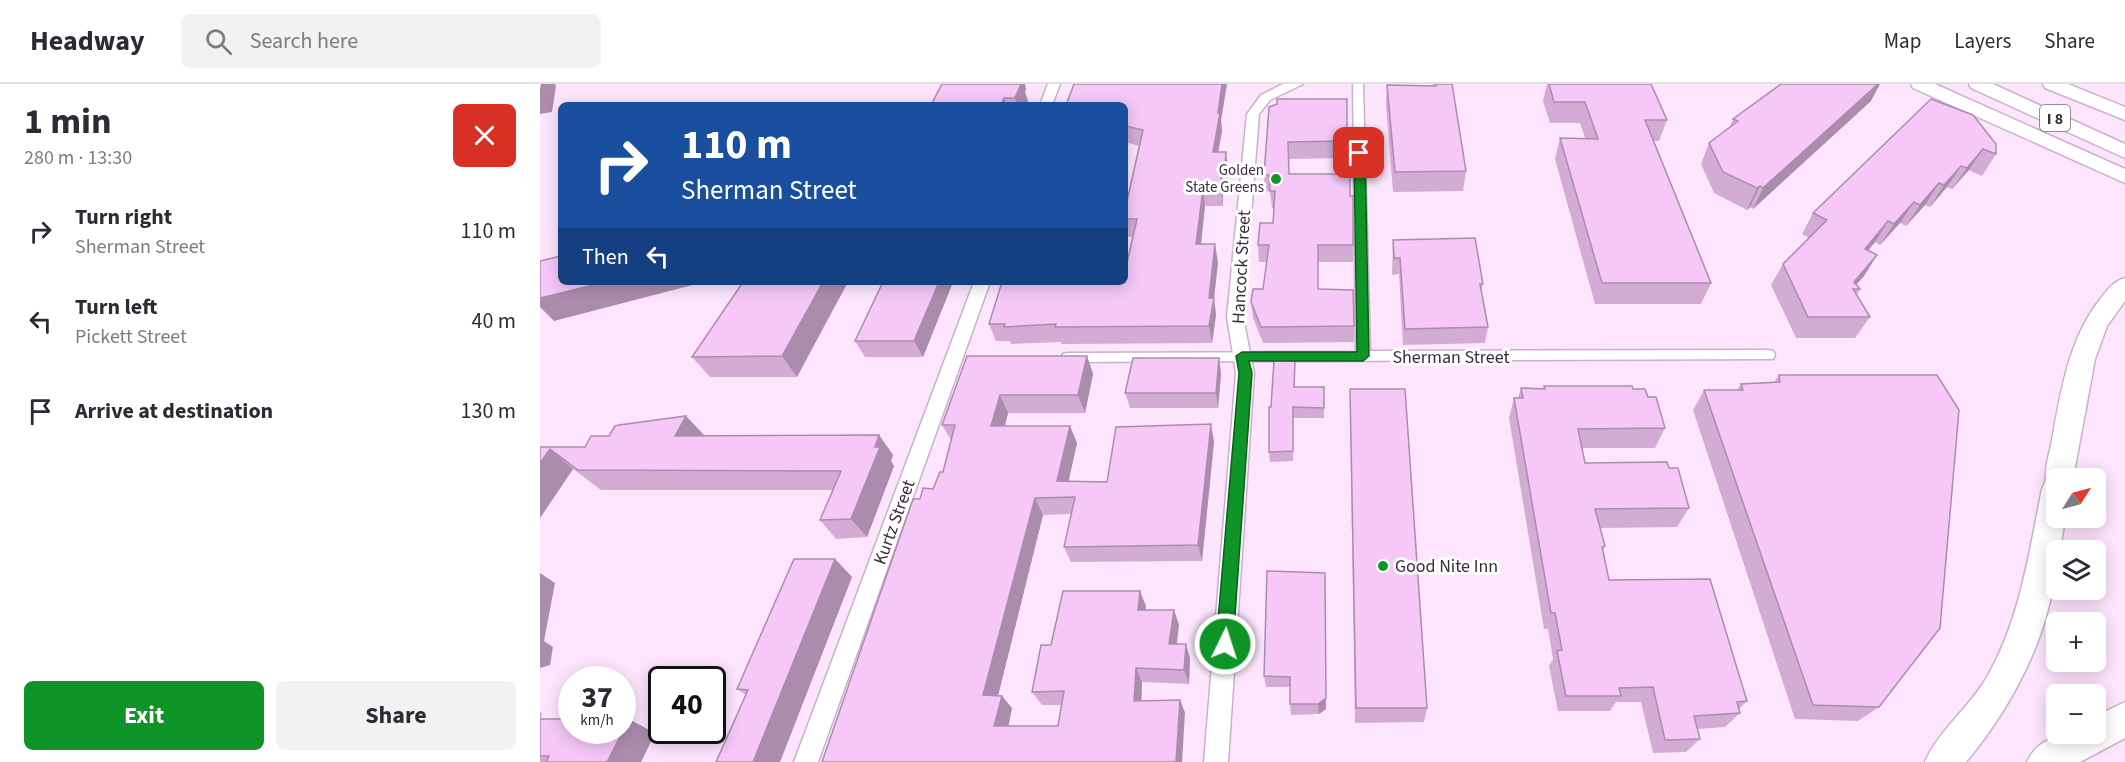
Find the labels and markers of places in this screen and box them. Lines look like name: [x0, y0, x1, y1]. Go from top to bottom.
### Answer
pin: [1333, 127, 1384, 178]
place label: Golden State Greens: [1185, 160, 1264, 198]
marker: Golden State Greens: [1269, 172, 1283, 186]
place label: Good Nite Inn: [1395, 554, 1498, 579]
marker: Good Nite Inn: [1376, 559, 1390, 573]

